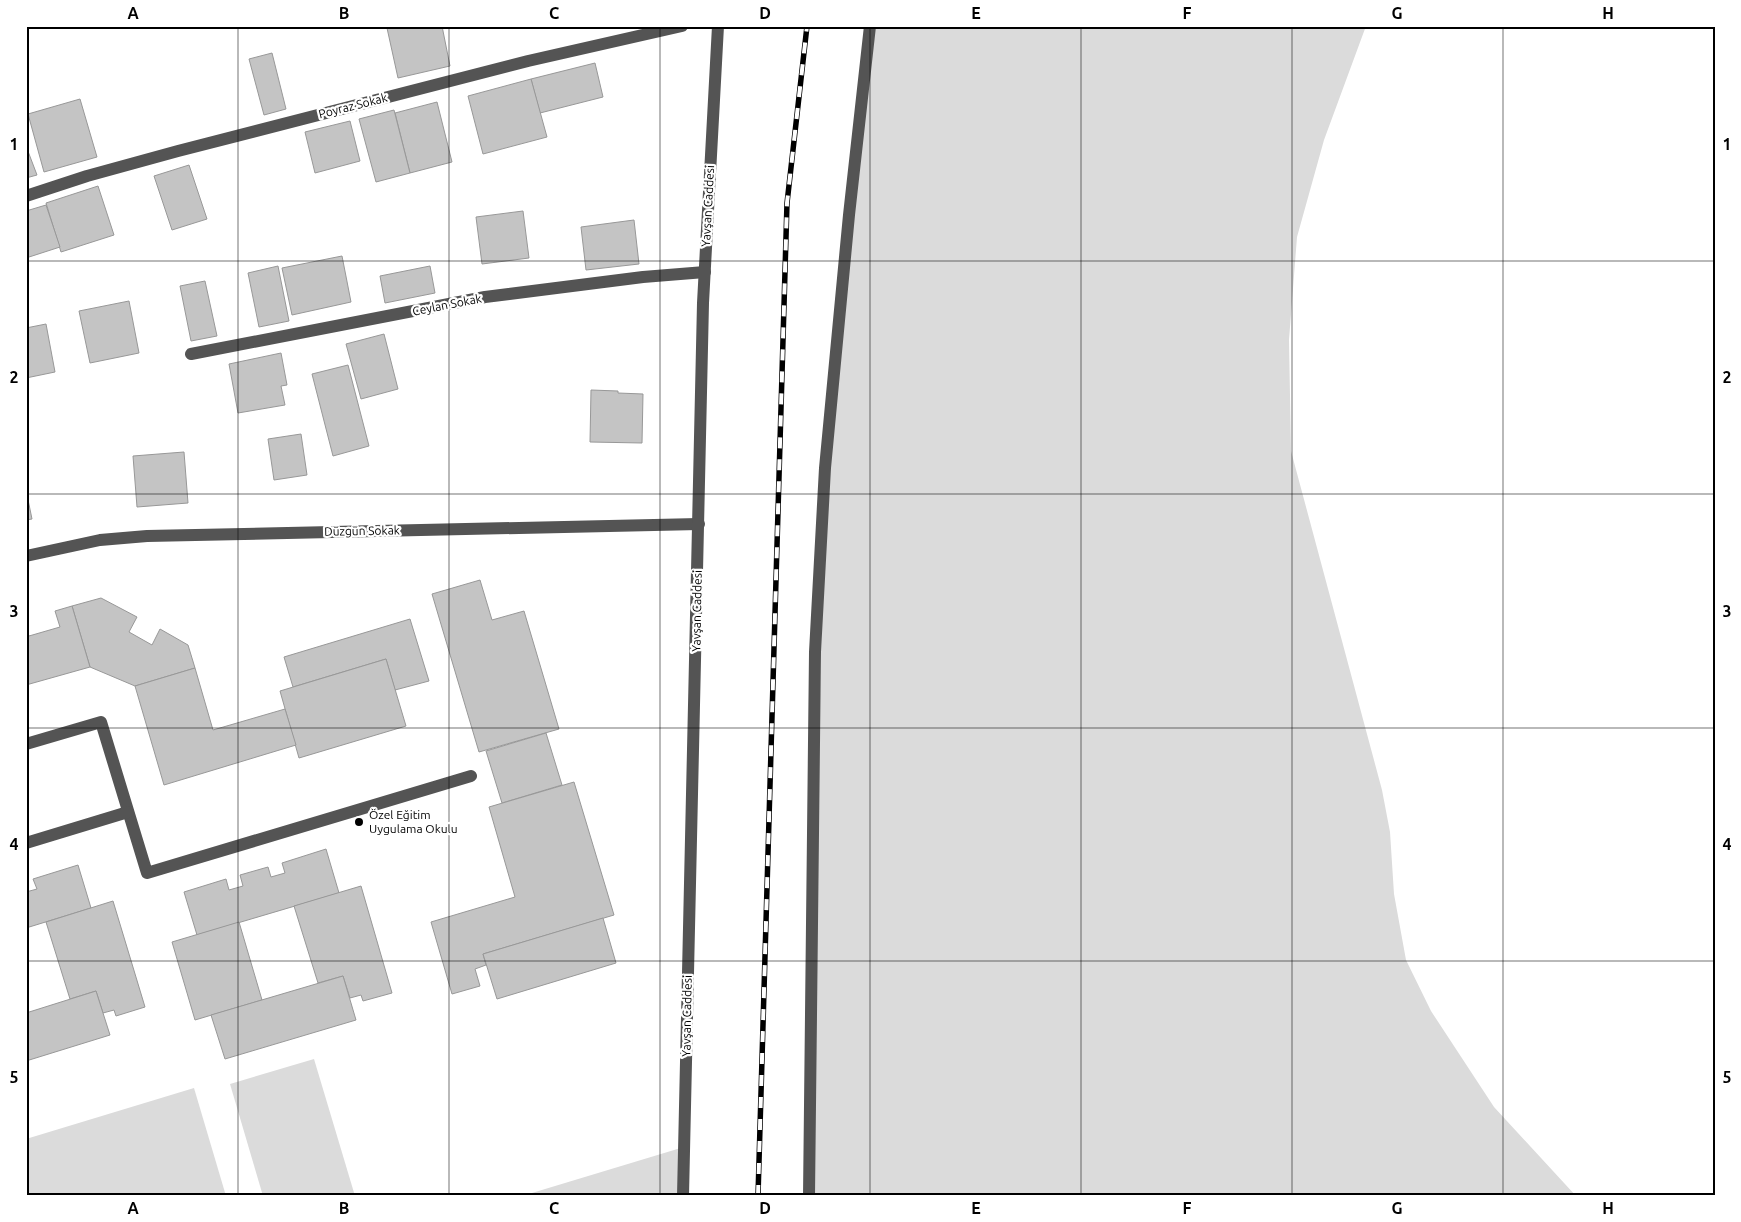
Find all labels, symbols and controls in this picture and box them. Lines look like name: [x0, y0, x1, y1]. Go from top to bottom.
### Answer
text: A: [127, 4, 139, 22]
text: B: [339, 4, 349, 22]
text: C: [549, 4, 559, 22]
text: D: [759, 4, 771, 22]
text: E: [971, 4, 981, 22]
text: F: [1183, 4, 1192, 22]
text: G: [1391, 4, 1403, 22]
text: H: [1602, 4, 1614, 22]
street label: Poyraz Sokak: [317, 91, 389, 120]
text: 1: [9, 135, 19, 153]
text: 1: [1722, 135, 1732, 153]
street label: Yavşan Caddesi: [699, 165, 716, 247]
street label: Ceylan Sokak: [411, 291, 483, 318]
text: 2: [9, 368, 19, 386]
text: 2: [1722, 368, 1732, 386]
street label: Düzgün Sokak: [324, 523, 400, 538]
street label: Yavşan Caddesi: [689, 570, 704, 652]
text: 3: [9, 602, 19, 620]
text: 3: [1722, 602, 1732, 620]
place label: Özel Eğitim Uygulama Okulu: [369, 808, 458, 835]
marker: Özel Eğitim Uygulama Okulu: [353, 816, 365, 828]
text: 4: [9, 835, 19, 853]
text: 4: [1722, 835, 1732, 853]
street label: Yavşan Caddesi: [679, 975, 694, 1057]
text: 5: [9, 1068, 19, 1086]
text: 5: [1722, 1068, 1732, 1086]
text: A: [127, 1199, 139, 1217]
text: B: [339, 1199, 349, 1217]
text: C: [549, 1199, 559, 1217]
text: D: [759, 1199, 771, 1217]
text: E: [971, 1199, 981, 1217]
text: F: [1183, 1199, 1192, 1217]
text: G: [1391, 1199, 1403, 1217]
text: H: [1602, 1199, 1614, 1217]

